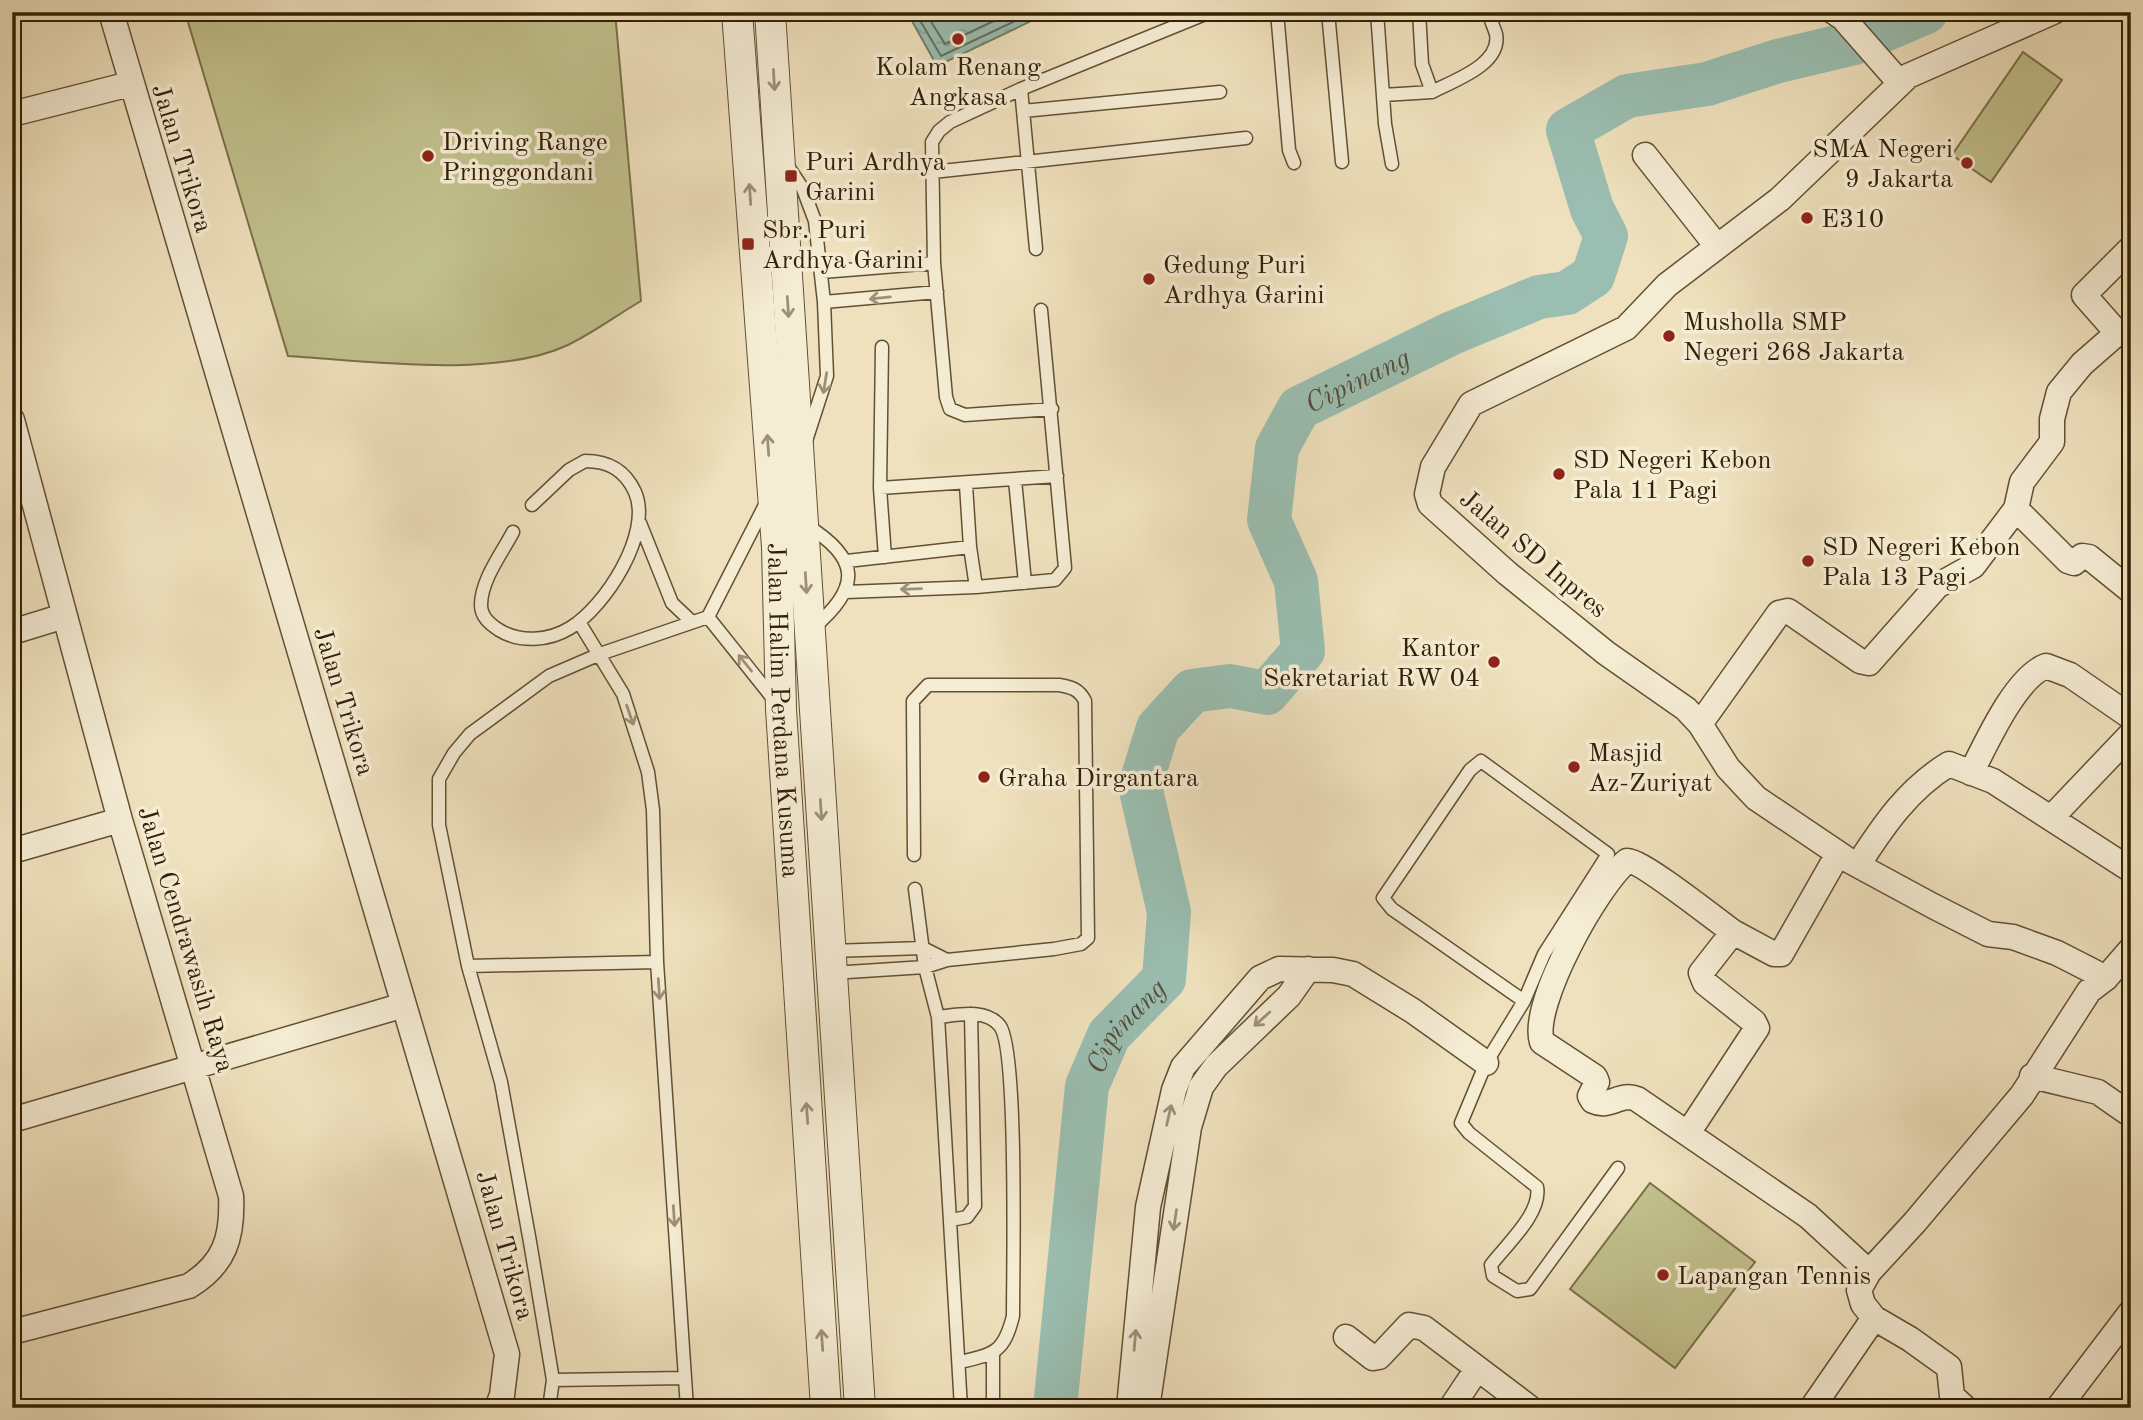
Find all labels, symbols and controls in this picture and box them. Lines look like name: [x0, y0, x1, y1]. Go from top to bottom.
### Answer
marker: Kolam Renang Angkasa: [950, 31, 966, 47]
place label: Kolam Renang Angkasa: [875, 55, 1041, 111]
one-way arrow: [768, 69, 781, 92]
street label: Jalan Trikora: [146, 81, 216, 236]
place label: Driving Range Pringgondani: [442, 130, 608, 186]
place label: SMA Negeri 9 Jakarta: [1812, 137, 1953, 193]
marker: Driving Range Pringgondani: [420, 148, 436, 164]
place label: Puri Ardhya Garini: [805, 150, 946, 206]
marker: SMA Negeri 9 Jakarta: [1959, 155, 1975, 171]
marker: Puri Ardhya Garini: [783, 168, 799, 184]
one-way arrow: [743, 183, 756, 206]
place label: E310: [1821, 207, 1884, 233]
marker: E310: [1799, 210, 1815, 226]
place label: Sbr. Puri Ardhya Garini: [762, 218, 924, 274]
marker: Sbr. Puri Ardhya Garini: [740, 236, 756, 252]
place label: Gedung Puri Ardhya Garini: [1163, 253, 1325, 309]
marker: Gedung Puri Ardhya Garini: [1141, 271, 1157, 287]
one-way arrow: [869, 292, 892, 305]
one-way arrow: [782, 296, 795, 319]
place label: Musholla SMP Negeri 268 Jakarta: [1683, 310, 1904, 366]
marker: Musholla SMP Negeri 268 Jakarta: [1661, 328, 1677, 344]
water label: Cipinang: [1301, 345, 1415, 420]
one-way arrow: [818, 371, 831, 394]
one-way arrow: [761, 435, 774, 457]
place label: SD Negeri Kebon Pala 11 Pagi: [1573, 448, 1771, 504]
marker: SD Negeri Kebon Pala 11 Pagi: [1551, 466, 1567, 482]
street label: Jalan SD Inpres: [1454, 486, 1611, 623]
place label: SD Negeri Kebon Pala 13 Pagi: [1822, 535, 2020, 591]
street label: Jalan Halim Perdana Kusuma: [762, 543, 803, 879]
marker: SD Negeri Kebon Pala 13 Pagi: [1800, 553, 1816, 569]
one-way arrow: [800, 572, 813, 595]
one-way arrow: [900, 583, 923, 596]
street label: Jalan Trikora: [308, 624, 378, 779]
place label: Kantor Sekretariat RW 04: [1263, 636, 1480, 692]
one-way arrow: [737, 654, 752, 672]
marker: Kantor Sekretariat RW 04: [1486, 654, 1502, 670]
one-way arrow: [625, 704, 637, 726]
place label: Masjid Az-Zuriyat: [1588, 741, 1712, 797]
marker: Masjid Az-Zuriyat: [1566, 759, 1582, 775]
place label: Graha Dirgantara: [998, 766, 1199, 792]
marker: Graha Dirgantara: [976, 769, 992, 785]
one-way arrow: [815, 799, 828, 821]
street label: Jalan Cendrawasih Raya: [132, 803, 238, 1076]
water label: Cipinang: [1083, 975, 1173, 1078]
one-way arrow: [653, 977, 666, 999]
one-way arrow: [1254, 1011, 1272, 1027]
one-way arrow: [801, 1101, 814, 1124]
one-way arrow: [1162, 1104, 1176, 1127]
street label: Jalan Trikora: [470, 1168, 538, 1323]
one-way arrow: [668, 1204, 681, 1227]
one-way arrow: [1168, 1208, 1181, 1231]
place label: Lapangan Tennis: [1677, 1264, 1871, 1290]
marker: Lapangan Tennis: [1655, 1267, 1671, 1283]
one-way arrow: [815, 1329, 828, 1351]
one-way arrow: [1129, 1329, 1142, 1352]

